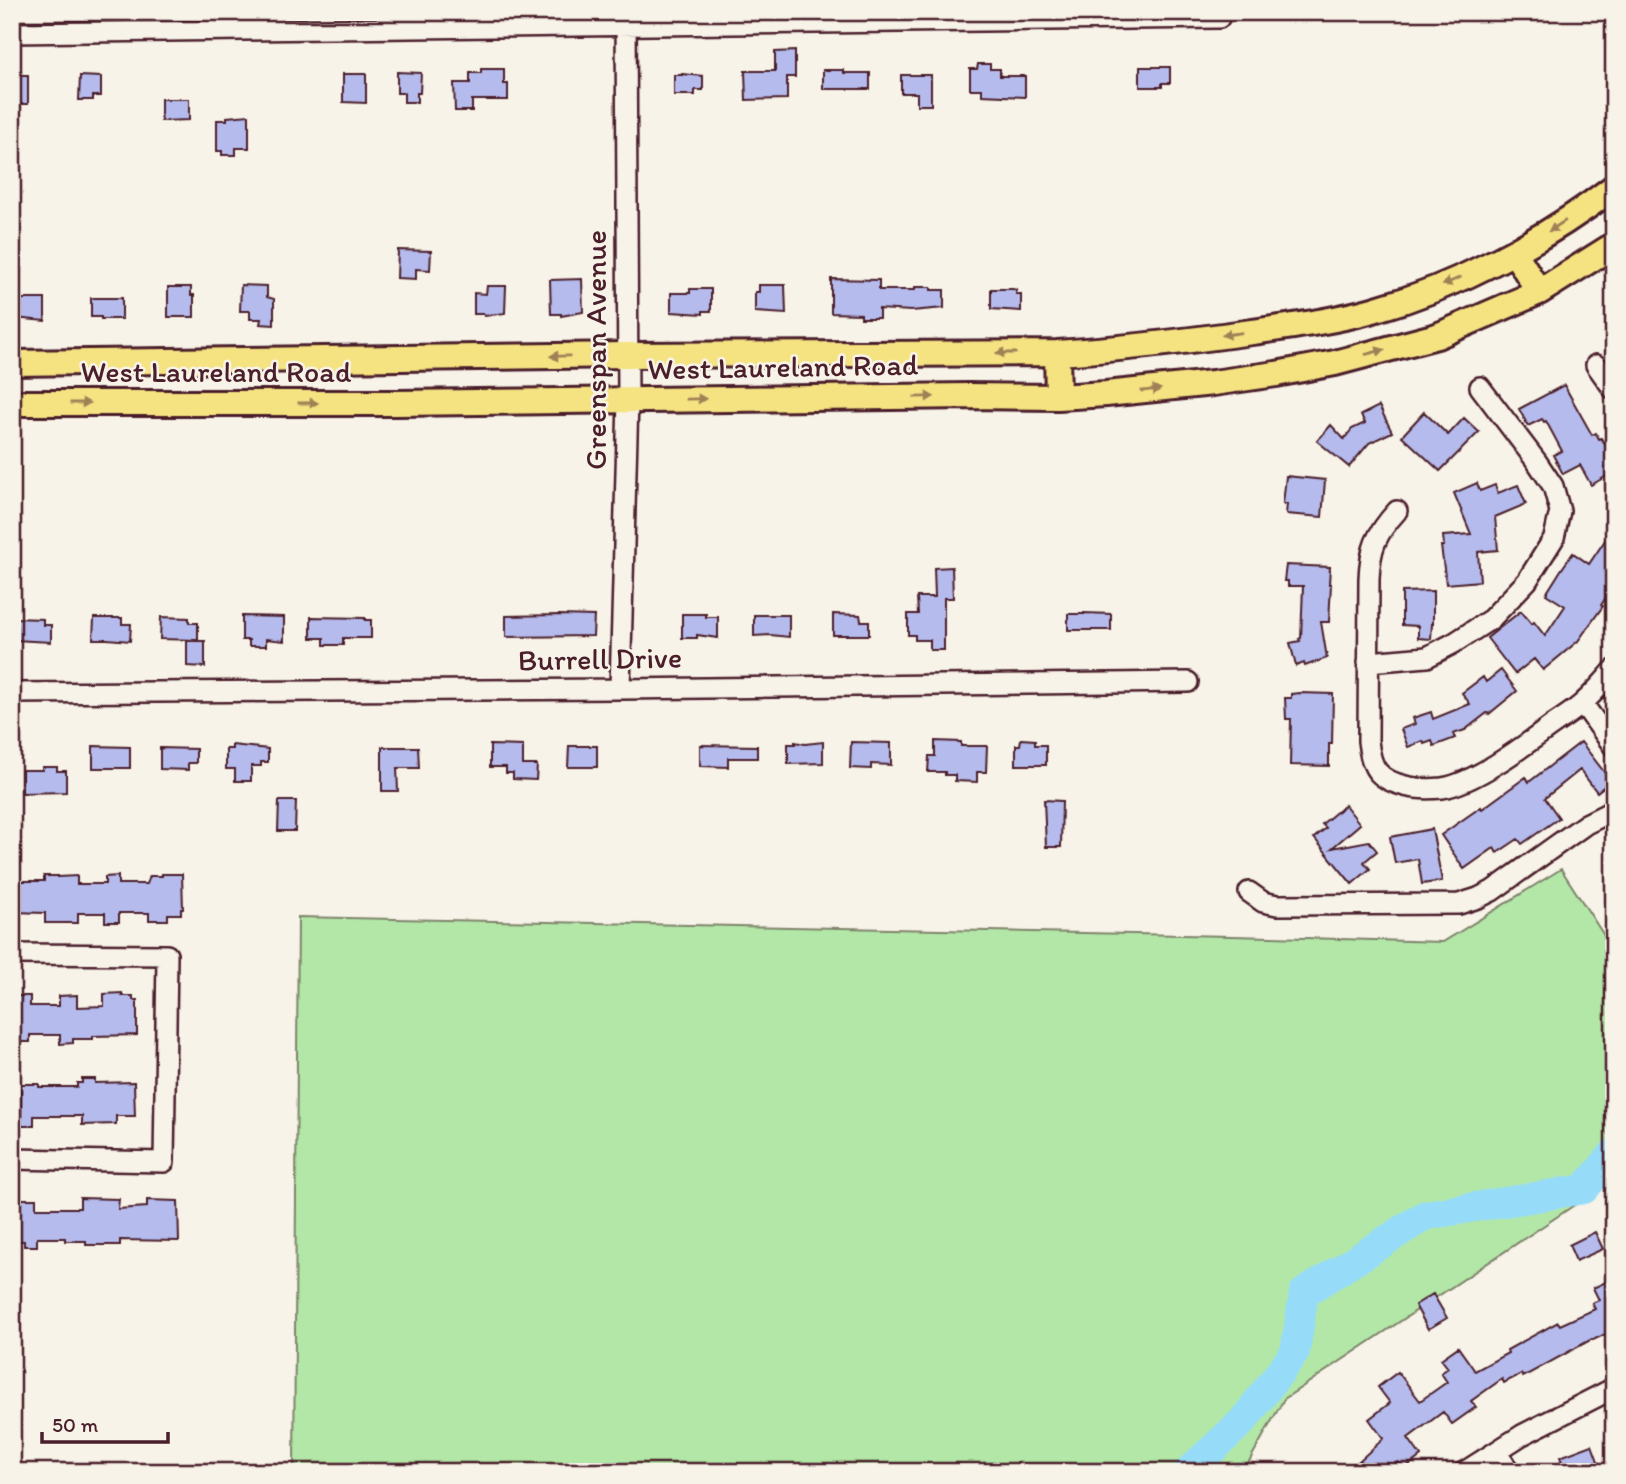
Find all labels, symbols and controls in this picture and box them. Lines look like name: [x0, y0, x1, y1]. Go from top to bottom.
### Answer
one-way arrow: [1548, 219, 1566, 233]
street label: Greenspan Avenue: [577, 230, 614, 470]
one-way arrow: [1442, 275, 1462, 287]
one-way arrow: [1221, 329, 1243, 340]
street label: West Laureland Road: [647, 346, 919, 387]
one-way arrow: [995, 347, 1017, 359]
one-way arrow: [1365, 347, 1386, 357]
one-way arrow: [548, 350, 570, 362]
street label: West Laureland Road: [81, 353, 352, 390]
one-way arrow: [1140, 384, 1162, 395]
one-way arrow: [913, 391, 935, 403]
one-way arrow: [685, 393, 707, 405]
one-way arrow: [70, 397, 92, 409]
one-way arrow: [297, 397, 319, 409]
street label: Burrell Drive: [518, 639, 682, 678]
scale bar: [42, 1400, 168, 1444]
text: 50 m: [52, 1412, 99, 1437]

